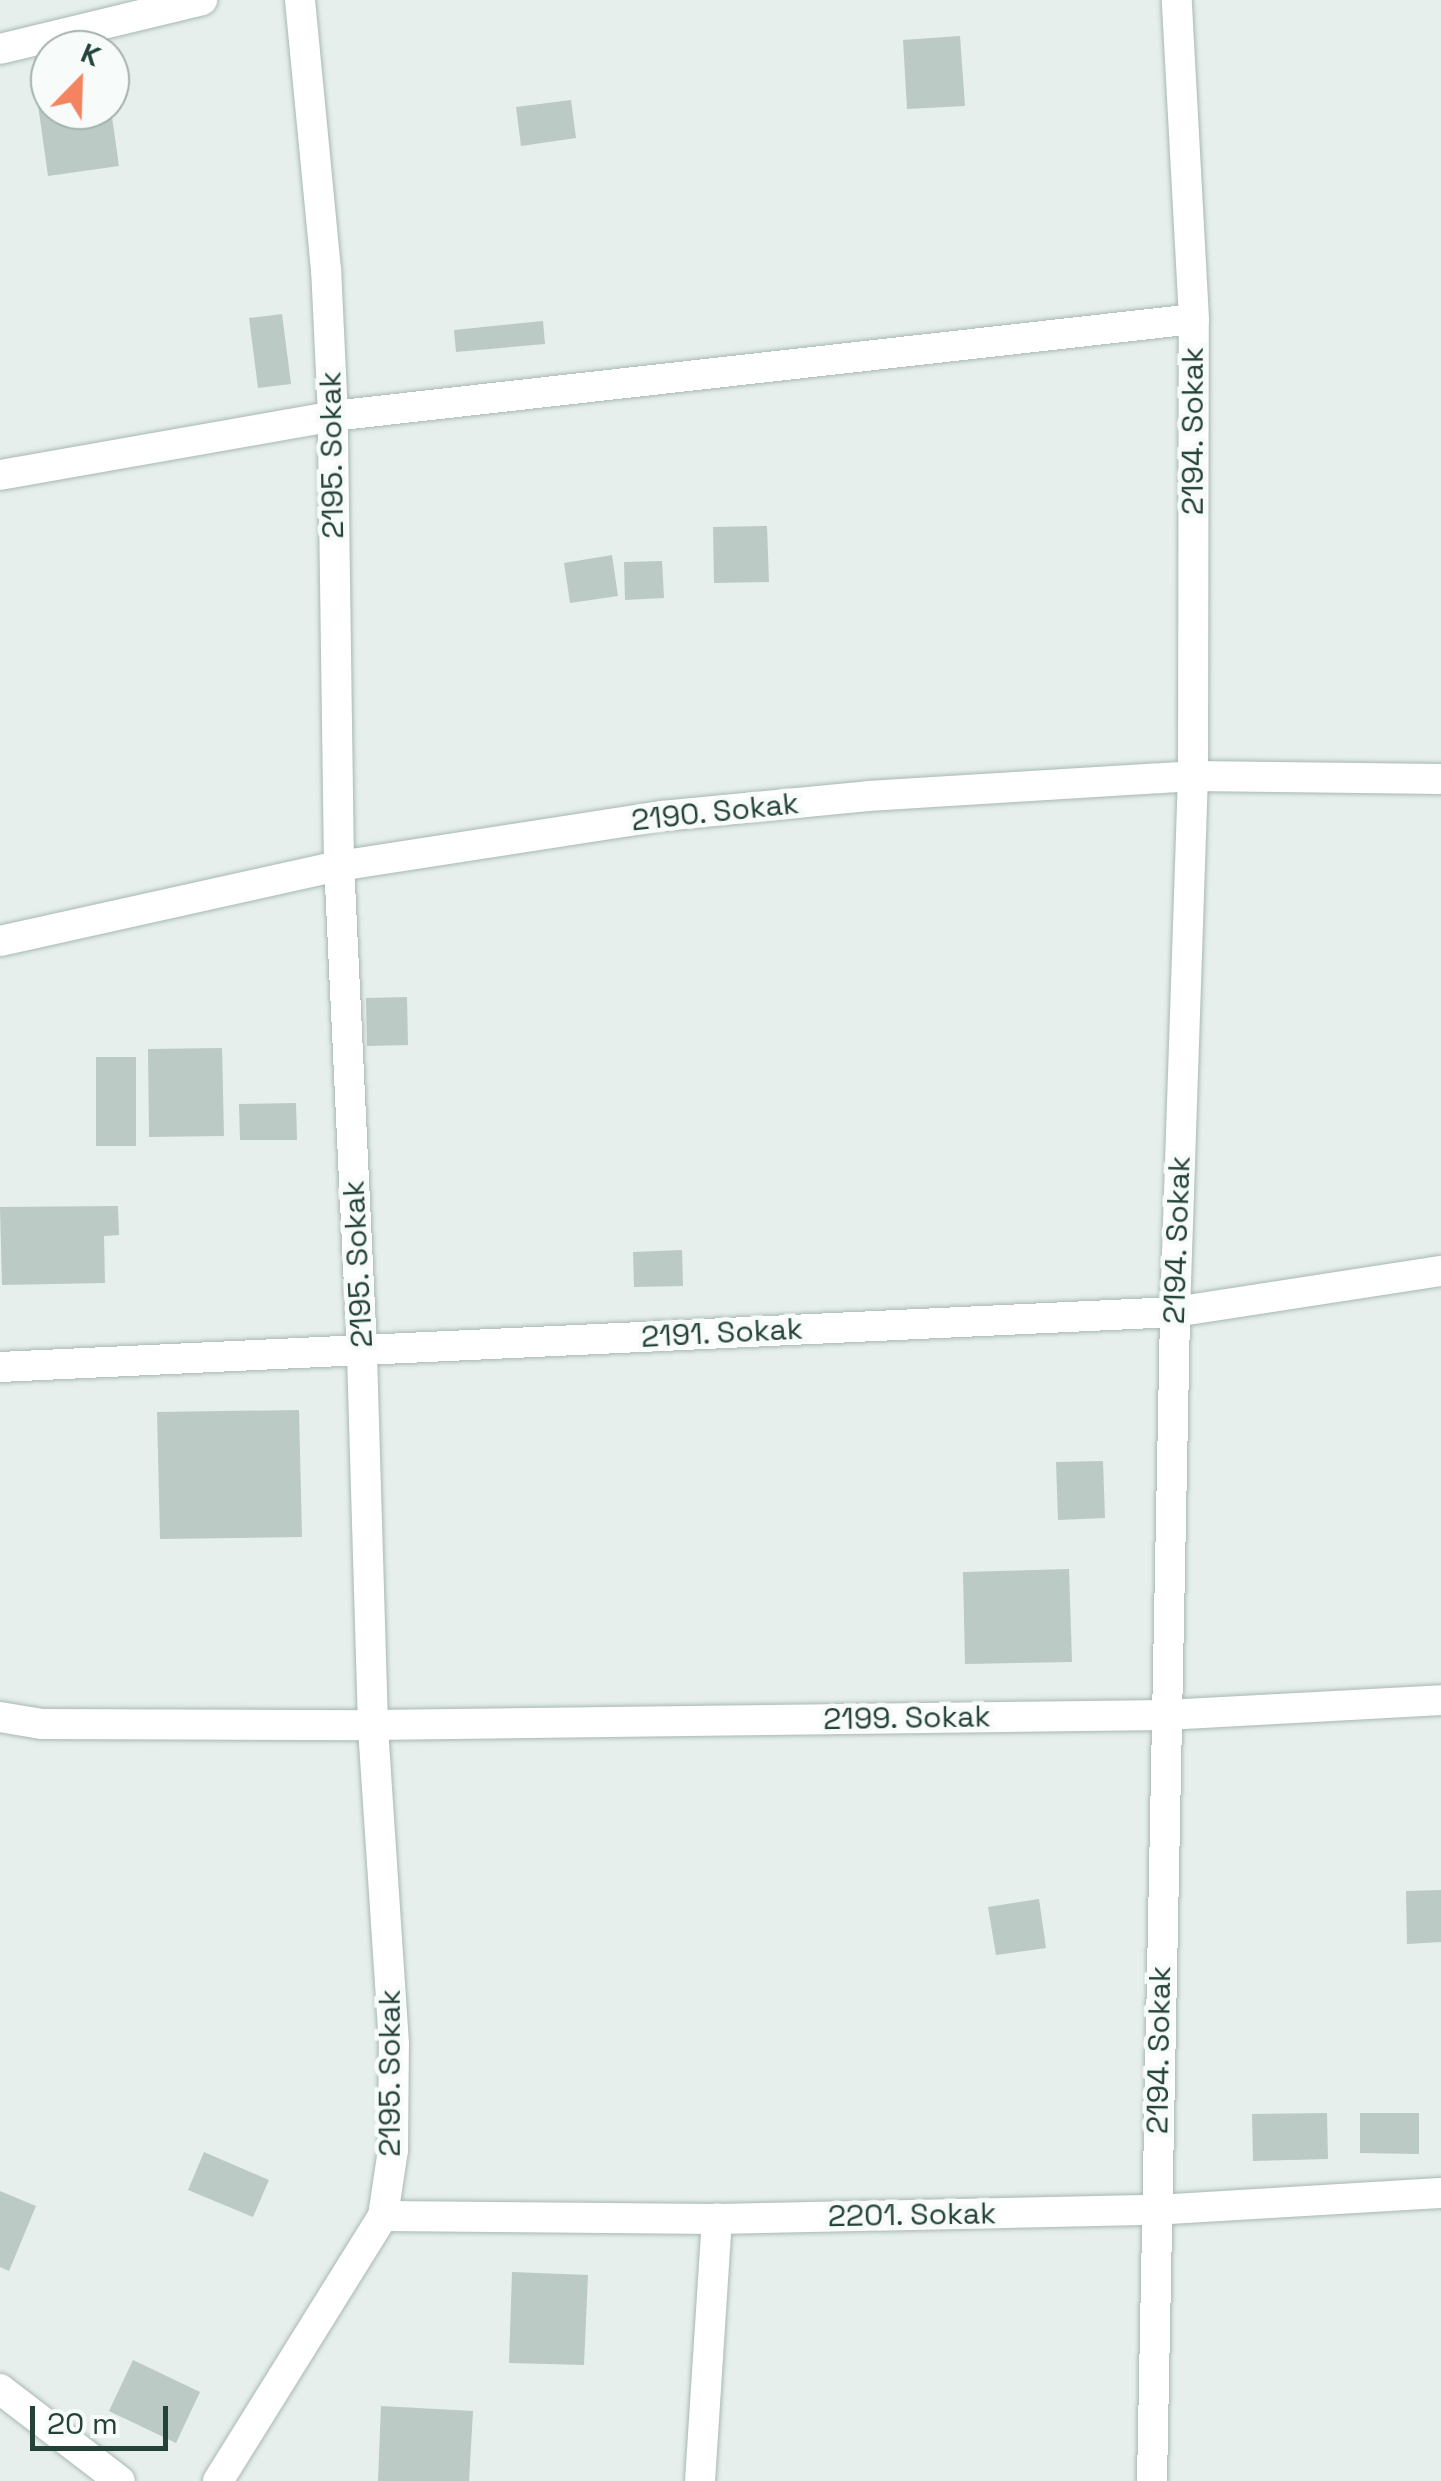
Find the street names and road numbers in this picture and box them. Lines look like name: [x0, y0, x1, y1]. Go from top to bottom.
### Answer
street label: 2194. Sokak: [1175, 346, 1211, 516]
street label: 2195. Sokak: [313, 371, 351, 539]
street label: 2190. Sokak: [629, 785, 801, 839]
street label: 2194. Sokak: [1156, 1155, 1198, 1325]
street label: 2195. Sokak: [336, 1179, 380, 1349]
street label: 2191. Sokak: [640, 1311, 804, 1355]
street label: 2199. Sokak: [822, 1699, 992, 1737]
street label: 2194. Sokak: [1140, 1965, 1178, 2135]
street label: 2195. Sokak: [372, 1989, 408, 2157]
street label: 2201. Sokak: [827, 2196, 997, 2234]

